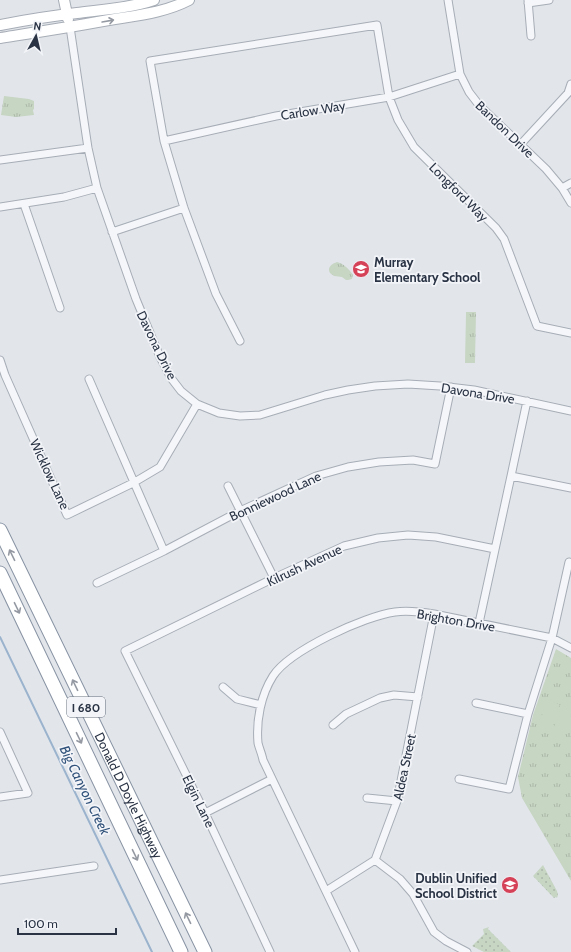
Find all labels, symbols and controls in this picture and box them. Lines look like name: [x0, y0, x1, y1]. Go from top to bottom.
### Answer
north arrow: [16, 16, 56, 56]
one-way arrow: [101, 16, 114, 24]
text: N: [33, 19, 42, 34]
street label: Carlow Way: [280, 97, 347, 123]
street label: Bandon Drive: [472, 97, 538, 161]
street label: Longford Way: [426, 159, 492, 225]
place label: Murray Elementary School: [374, 254, 481, 285]
school or university icon: Murray Elementary School: [351, 259, 371, 279]
street label: Davona Drive: [134, 308, 181, 382]
street label: Davona Drive: [440, 379, 516, 407]
street label: Wicklow Lane: [27, 436, 73, 512]
street label: Bonniewood Lane: [227, 468, 324, 524]
street label: Kilrush Avenue: [264, 540, 344, 589]
one-way arrow: [8, 549, 15, 561]
one-way arrow: [14, 602, 21, 614]
street label: Brighton Drive: [416, 605, 497, 635]
one-way arrow: [71, 679, 78, 691]
road number: I 680: [67, 697, 105, 717]
street label: Donald D Doyle Highway: [91, 730, 167, 861]
one-way arrow: [76, 731, 83, 743]
street label: Aldea Street: [389, 732, 419, 802]
water label: Big Canyon Creek: [56, 742, 115, 839]
street label: Elgin Lane: [179, 772, 219, 830]
one-way arrow: [132, 849, 139, 861]
place label: Dublin Unified School District: [415, 870, 498, 901]
school or university icon: Dublin Unified School District: [500, 875, 520, 895]
scale bar: [18, 910, 116, 936]
one-way arrow: [184, 912, 191, 924]
text: 100 m: [24, 916, 58, 931]

